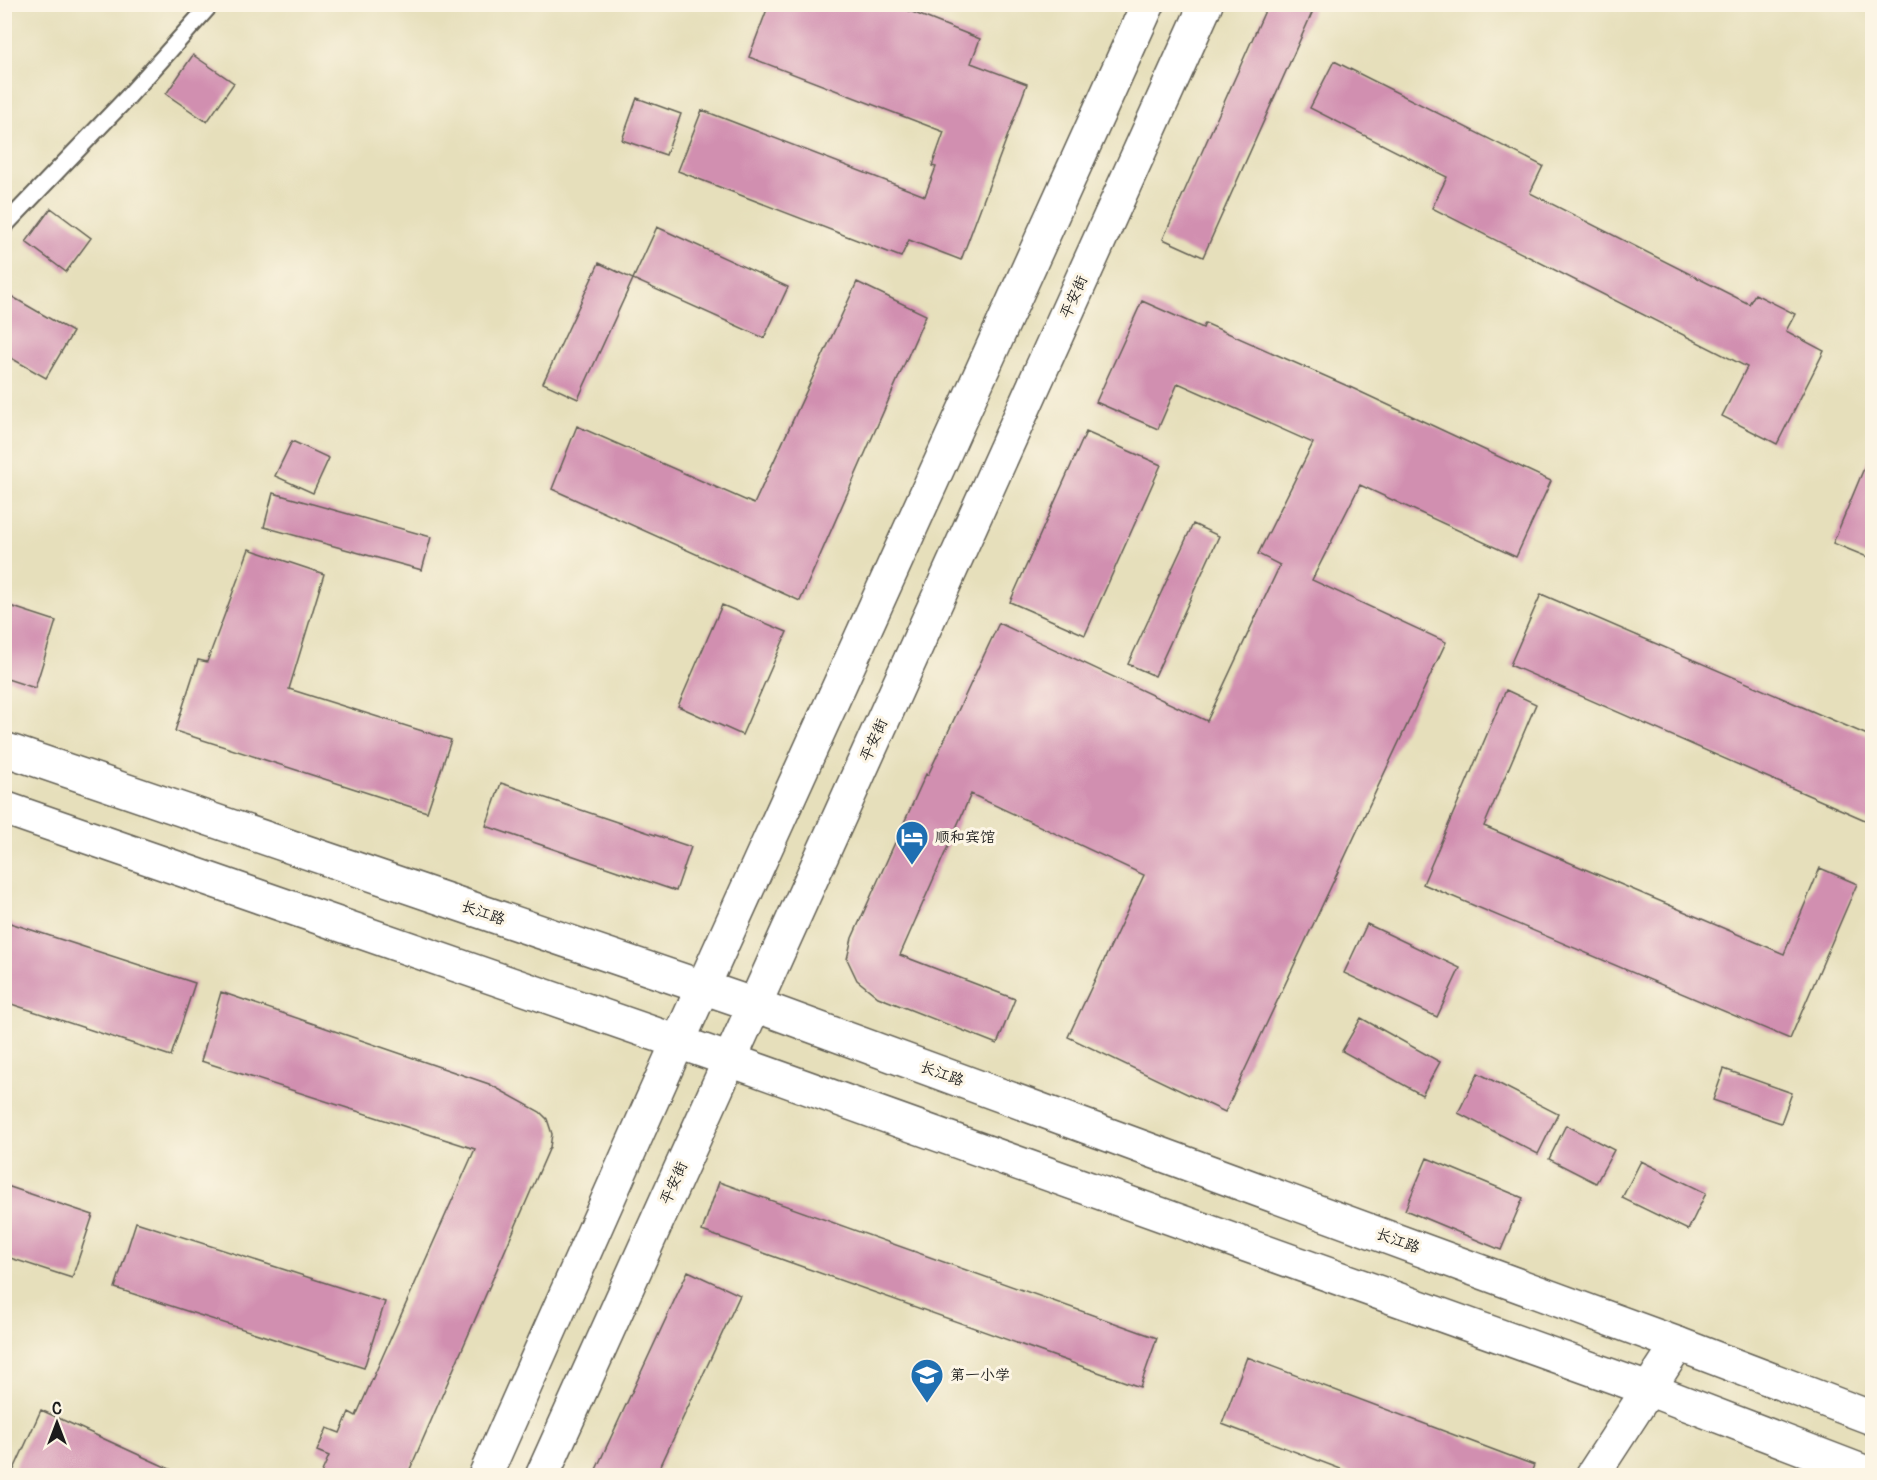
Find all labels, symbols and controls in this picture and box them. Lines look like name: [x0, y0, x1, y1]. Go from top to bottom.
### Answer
street label: 平安街: [1056, 273, 1092, 321]
street label: 平安街: [856, 716, 892, 764]
hotel icon: 顺和宾馆: [894, 819, 930, 866]
place label: 顺和宾馆: [935, 828, 995, 847]
street label: 长江路: [459, 897, 507, 929]
street label: 长江路: [918, 1057, 966, 1091]
street label: 平安街: [656, 1159, 692, 1207]
street label: 长江路: [1374, 1224, 1422, 1258]
school or university icon: 第一小学: [909, 1357, 945, 1404]
place label: 第一小学: [950, 1366, 1010, 1385]
north arrow: [27, 1393, 87, 1453]
text: С: [52, 1399, 62, 1419]

